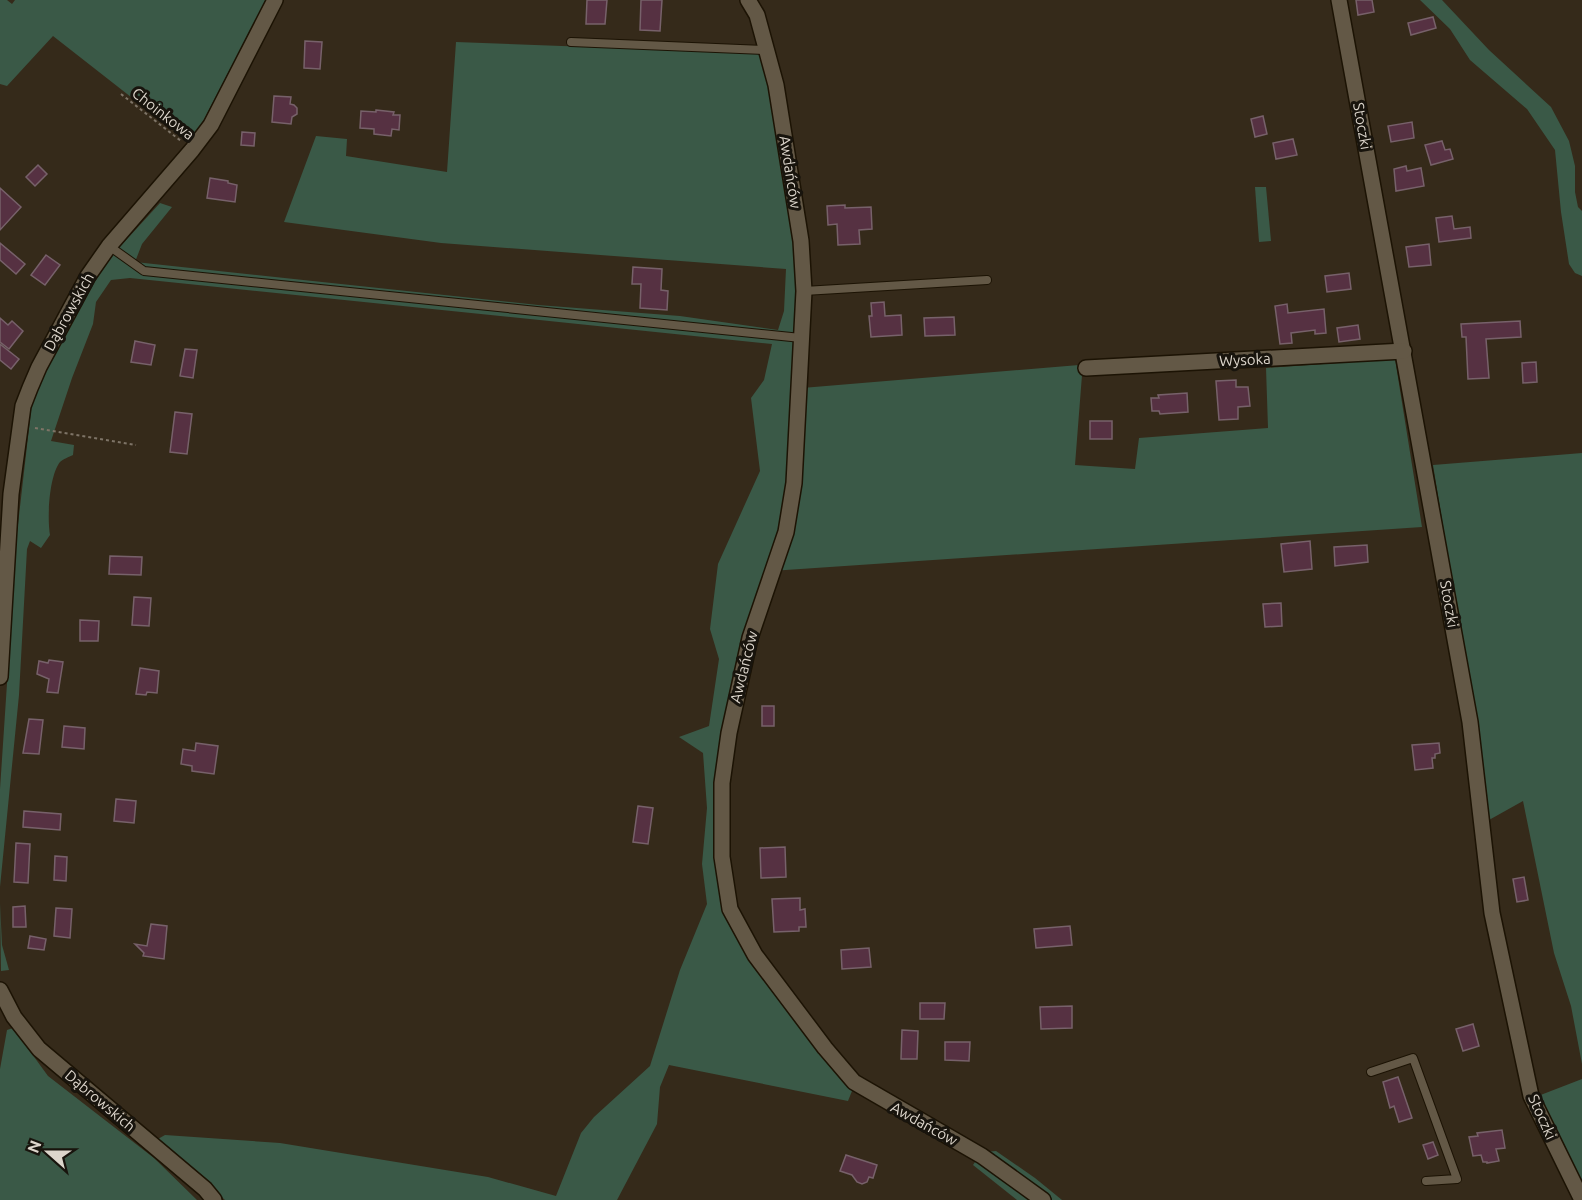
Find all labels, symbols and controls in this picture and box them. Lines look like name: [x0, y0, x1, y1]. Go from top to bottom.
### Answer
street label: Choinkowa: [129, 84, 198, 143]
street label: Stoczki: [1350, 101, 1375, 151]
street label: Awdańców: [776, 134, 805, 210]
street label: Dąbrowskich: [40, 270, 97, 354]
street label: Wysoka: [1219, 350, 1271, 369]
street label: Stoczki: [1437, 579, 1462, 629]
street label: Awdańców: [726, 629, 761, 705]
street label: Dąbrowskich: [62, 1066, 139, 1135]
street label: Stoczki: [1525, 1092, 1560, 1142]
street label: Awdańców: [888, 1098, 961, 1149]
north arrow: [18, 1122, 78, 1182]
text: N: [23, 1138, 45, 1155]

